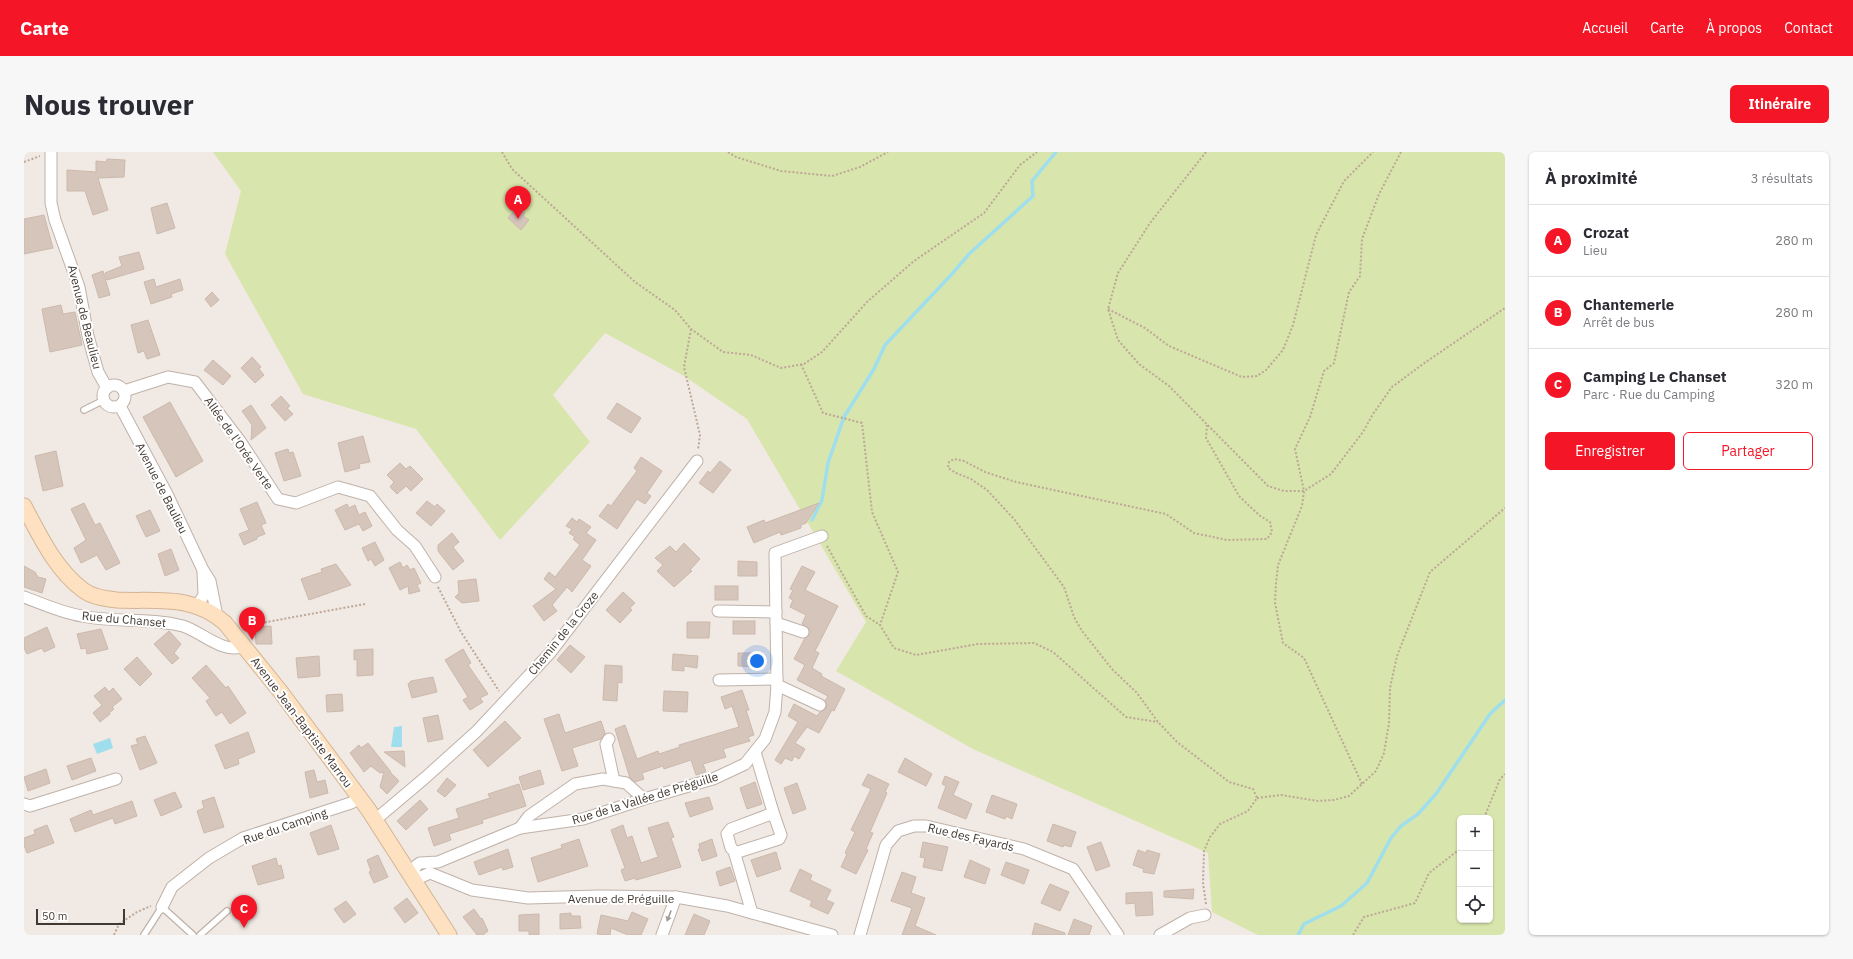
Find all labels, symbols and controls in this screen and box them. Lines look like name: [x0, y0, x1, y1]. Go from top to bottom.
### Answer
text: Carte: [20, 16, 69, 40]
text: Accueil: [1582, 19, 1628, 37]
text: Carte: [1650, 19, 1684, 37]
text: À propos: [1706, 19, 1762, 37]
text: Contact: [1784, 19, 1833, 37]
button: Itinéraire: [1730, 85, 1829, 123]
text: Nous trouver: [24, 86, 194, 123]
text: À proximité: [1545, 167, 1638, 189]
text: 3 résultats: [1751, 170, 1813, 187]
pin: A: [505, 186, 531, 219]
text: Crozat: [1583, 223, 1629, 242]
text: A: [1554, 232, 1562, 249]
text: 280 m: [1775, 232, 1813, 249]
text: Lieu: [1583, 242, 1607, 259]
street label: Avenue de Beaulieu: [65, 263, 105, 371]
text: Chantemerle: [1583, 295, 1674, 314]
text: B: [1554, 304, 1562, 321]
text: 280 m: [1775, 304, 1813, 321]
text: Arrêt de bus: [1583, 314, 1655, 331]
text: Camping Le Chanset: [1583, 367, 1727, 386]
text: C: [1554, 376, 1562, 393]
text: 320 m: [1775, 376, 1813, 393]
text: Parc · Rue du Camping: [1583, 386, 1715, 403]
street label: Allée de l'Orée Verte: [201, 394, 277, 493]
button: Enregistrer: [1545, 432, 1675, 470]
button: Partager: [1683, 432, 1813, 470]
street label: Avenue de Baulieu: [133, 440, 191, 536]
street label: Chemin de la Croze: [525, 588, 602, 678]
pin: B: [239, 607, 265, 640]
street label: Rue du Chanset: [81, 608, 167, 630]
your location: [747, 651, 767, 671]
street label: Avenue Jean-Baptiste Marrou: [248, 654, 356, 790]
street label: Rue de la Vallée de Préguille: [570, 768, 720, 827]
street label: Rue du Camping: [241, 804, 330, 847]
map controls: [1457, 815, 1493, 923]
button: +: [1457, 815, 1493, 851]
street label: Rue des Fayards: [926, 820, 1016, 854]
button: −: [1457, 851, 1493, 887]
button: locate: [1457, 887, 1493, 923]
street label: Avenue de Préguille: [568, 891, 675, 906]
pin: C: [231, 895, 257, 928]
scale bar: [36, 907, 125, 926]
text: 50 m: [42, 909, 67, 923]
one-way arrow: [666, 911, 672, 923]

